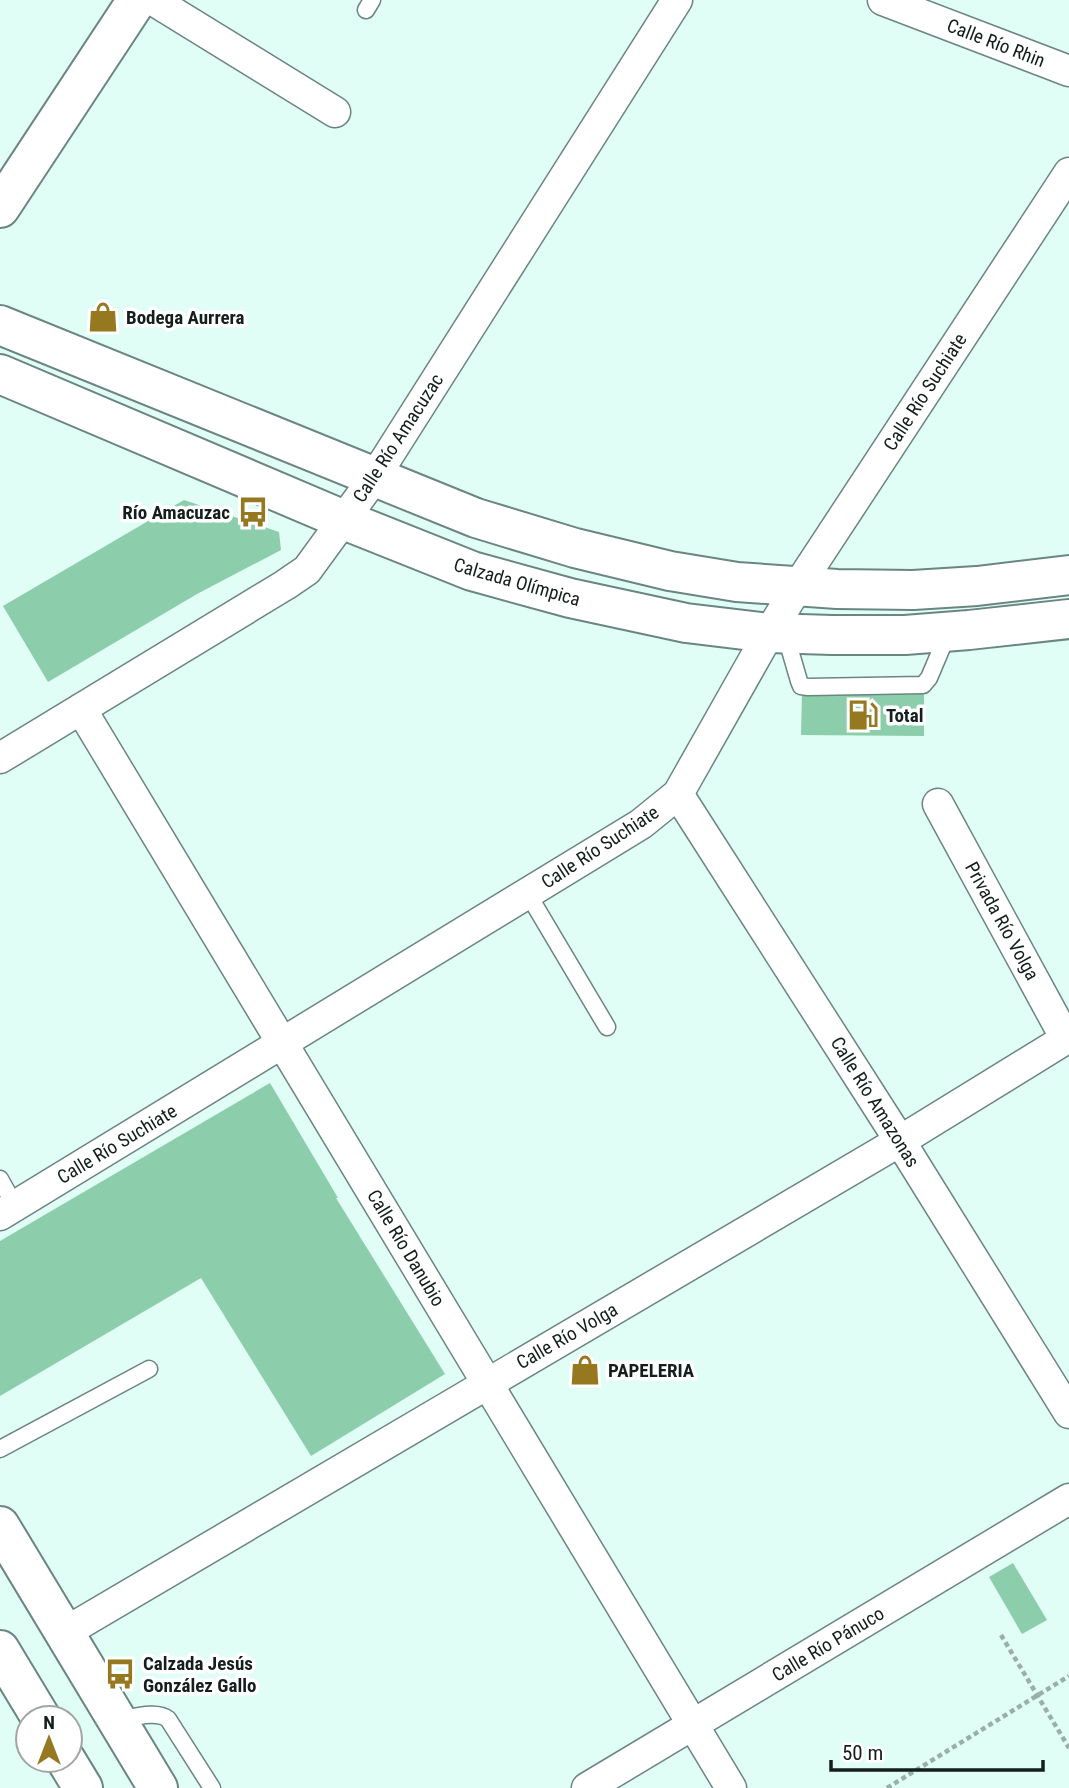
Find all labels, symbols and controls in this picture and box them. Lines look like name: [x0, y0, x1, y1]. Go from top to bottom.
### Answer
street label: Calle Río Rhin: [944, 14, 1048, 72]
shop icon: Bodega Aurrera: [86, 300, 120, 334]
place label: Bodega Aurrera: [126, 306, 245, 329]
street label: Calle Río Suchiate: [879, 329, 972, 455]
street label: Calle Río Amacuzac: [348, 369, 448, 507]
bus stop icon: Río Amacuzac: [236, 495, 270, 529]
place label: Río Amacuzac: [122, 501, 230, 524]
street label: Calzada Olímpica: [451, 553, 583, 611]
fuel station icon: Total: [846, 698, 880, 732]
place label: Total: [886, 704, 923, 727]
street label: Calle Río Suchiate: [537, 800, 663, 893]
street label: Privada Río Volga: [960, 858, 1044, 984]
street label: Calle Río Amazonas: [826, 1033, 924, 1171]
street label: Calle Río Suchiate: [53, 1099, 181, 1189]
street label: Calle Río Danubio: [362, 1186, 450, 1310]
street label: Calle Río Volga: [512, 1298, 622, 1374]
shop icon: PAPELERIA: [568, 1353, 602, 1387]
place label: PAPELERIA: [608, 1359, 695, 1382]
street label: Calle Río Pánuco: [768, 1602, 888, 1686]
place label: Calzada Jesús González Gallo: [143, 1652, 256, 1697]
bus stop icon: Calzada Jesús González Gallo: [103, 1657, 137, 1691]
north arrow: [14, 1704, 84, 1774]
text: N: [43, 1711, 55, 1734]
scale bar: [831, 1728, 1043, 1772]
text: 50 m: [842, 1741, 883, 1765]

